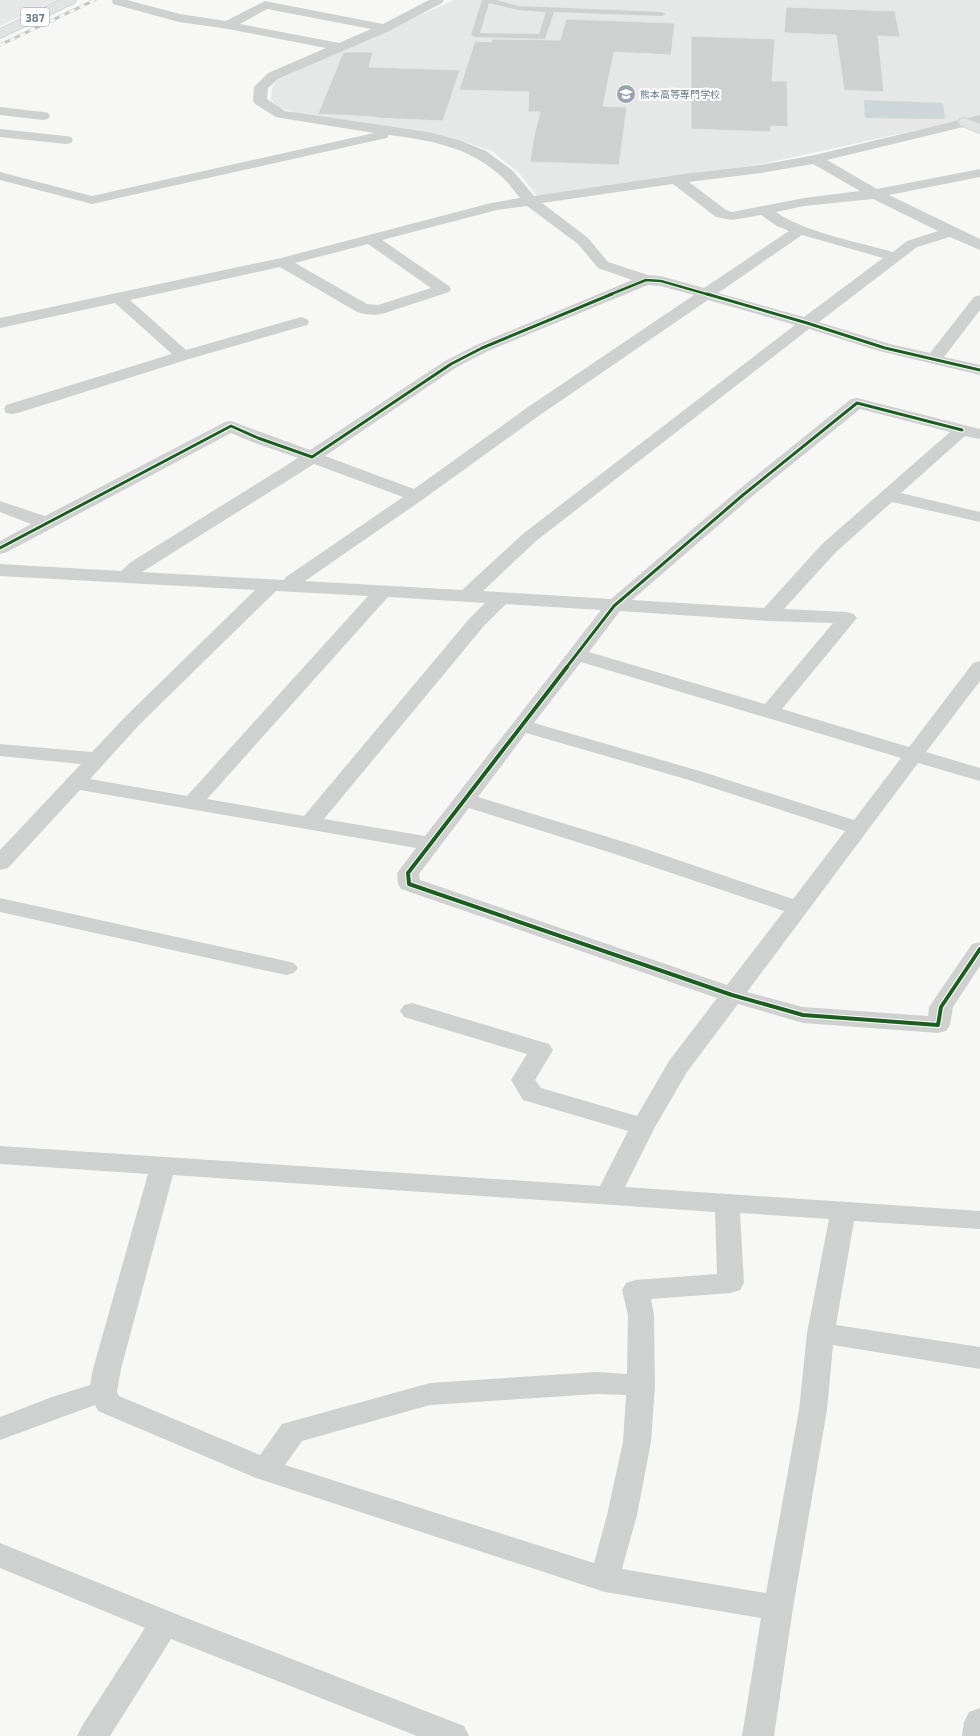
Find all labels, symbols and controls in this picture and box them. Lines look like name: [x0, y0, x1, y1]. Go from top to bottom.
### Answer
road number: 387: [21, 8, 49, 26]
school or university icon: 熊本高等専門学校: [615, 83, 637, 105]
place label: 熊本高等専門学校: [640, 88, 720, 100]

